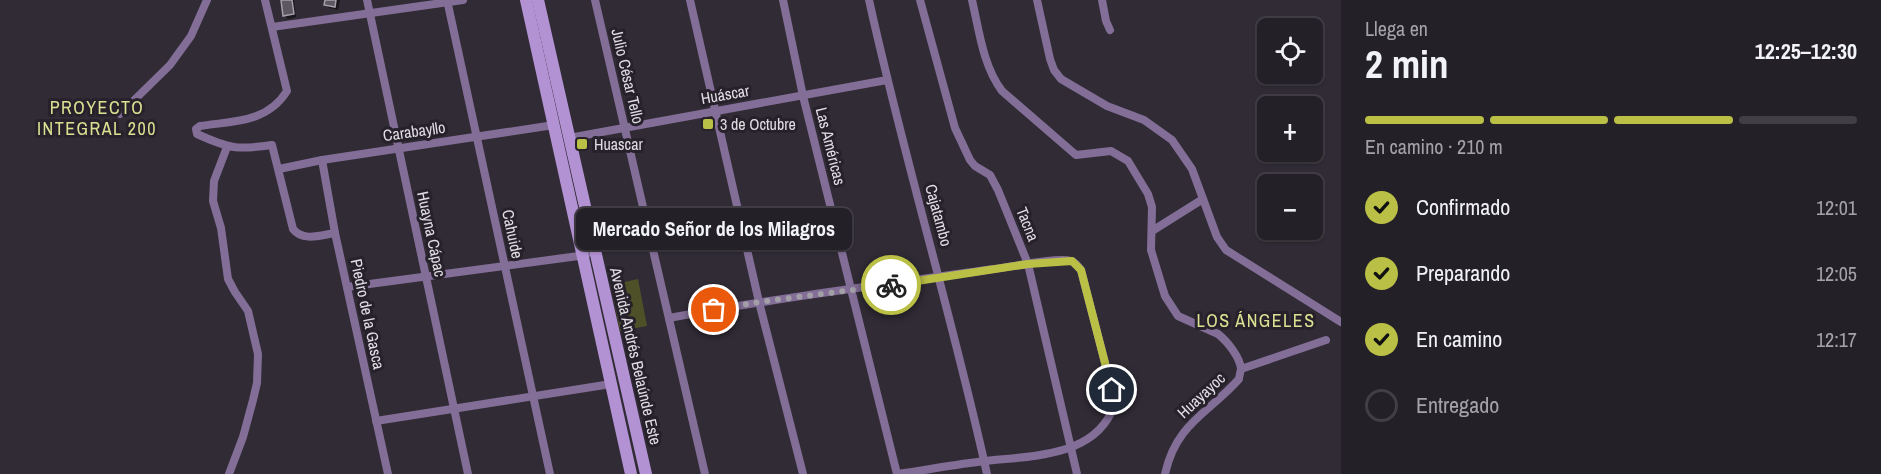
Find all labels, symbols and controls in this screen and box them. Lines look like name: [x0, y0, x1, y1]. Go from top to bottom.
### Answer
text: Llega en: [1365, 15, 1428, 42]
map controls: [1257, 18, 1323, 240]
button: locate: [1257, 18, 1323, 84]
street label: Julio César Tello: [606, 26, 650, 126]
text: 12:25–12:30: [1755, 36, 1857, 66]
text: 2 min: [1365, 38, 1449, 90]
street label: Huáscar: [699, 79, 752, 109]
district label: PROYECTO INTEGRAL 200: [37, 95, 157, 141]
button: +: [1257, 96, 1323, 162]
street label: Las Américas: [811, 105, 851, 187]
place label: 3 de Octubre: [720, 113, 796, 135]
street label: Carabayllo: [381, 116, 447, 146]
marker: 3 de Octubre: [701, 117, 715, 131]
place label: Huascar: [594, 133, 643, 155]
text: En camino · 210 m: [1365, 133, 1503, 160]
marker: Huascar: [575, 137, 589, 151]
button: −: [1257, 174, 1323, 240]
street label: Cajatambo: [920, 182, 958, 248]
street label: Huayna Cápac: [412, 189, 452, 279]
icon: check: [1365, 191, 1398, 224]
text: Confirmado: [1416, 192, 1510, 222]
text: 12:01: [1816, 194, 1857, 221]
street label: Tacna: [1011, 204, 1045, 245]
street label: Cahuide: [497, 207, 529, 261]
callout: Mercado Señor de los Milagros: [576, 208, 852, 250]
text: Mercado Señor de los Milagros: [593, 215, 835, 242]
courier: [861, 255, 921, 315]
street label: Piedro de la Gasca: [346, 257, 391, 372]
icon: check: [1365, 257, 1398, 290]
text: Preparando: [1416, 258, 1510, 288]
text: 12:05: [1816, 260, 1857, 287]
street label: Avenida Andrés Belaúnde Este: [605, 264, 667, 447]
icon: bike: [875, 269, 908, 302]
pin: [688, 284, 739, 335]
icon: bag: [697, 293, 730, 326]
district label: LOS ÁNGELES: [1196, 308, 1316, 333]
icon: check: [1365, 323, 1398, 356]
text: En camino: [1416, 324, 1502, 354]
text: 12:17: [1816, 326, 1857, 353]
pin: [1086, 364, 1137, 415]
street label: Huayayoc: [1172, 367, 1230, 423]
icon: home: [1095, 373, 1128, 406]
text: Entregado: [1416, 390, 1499, 420]

